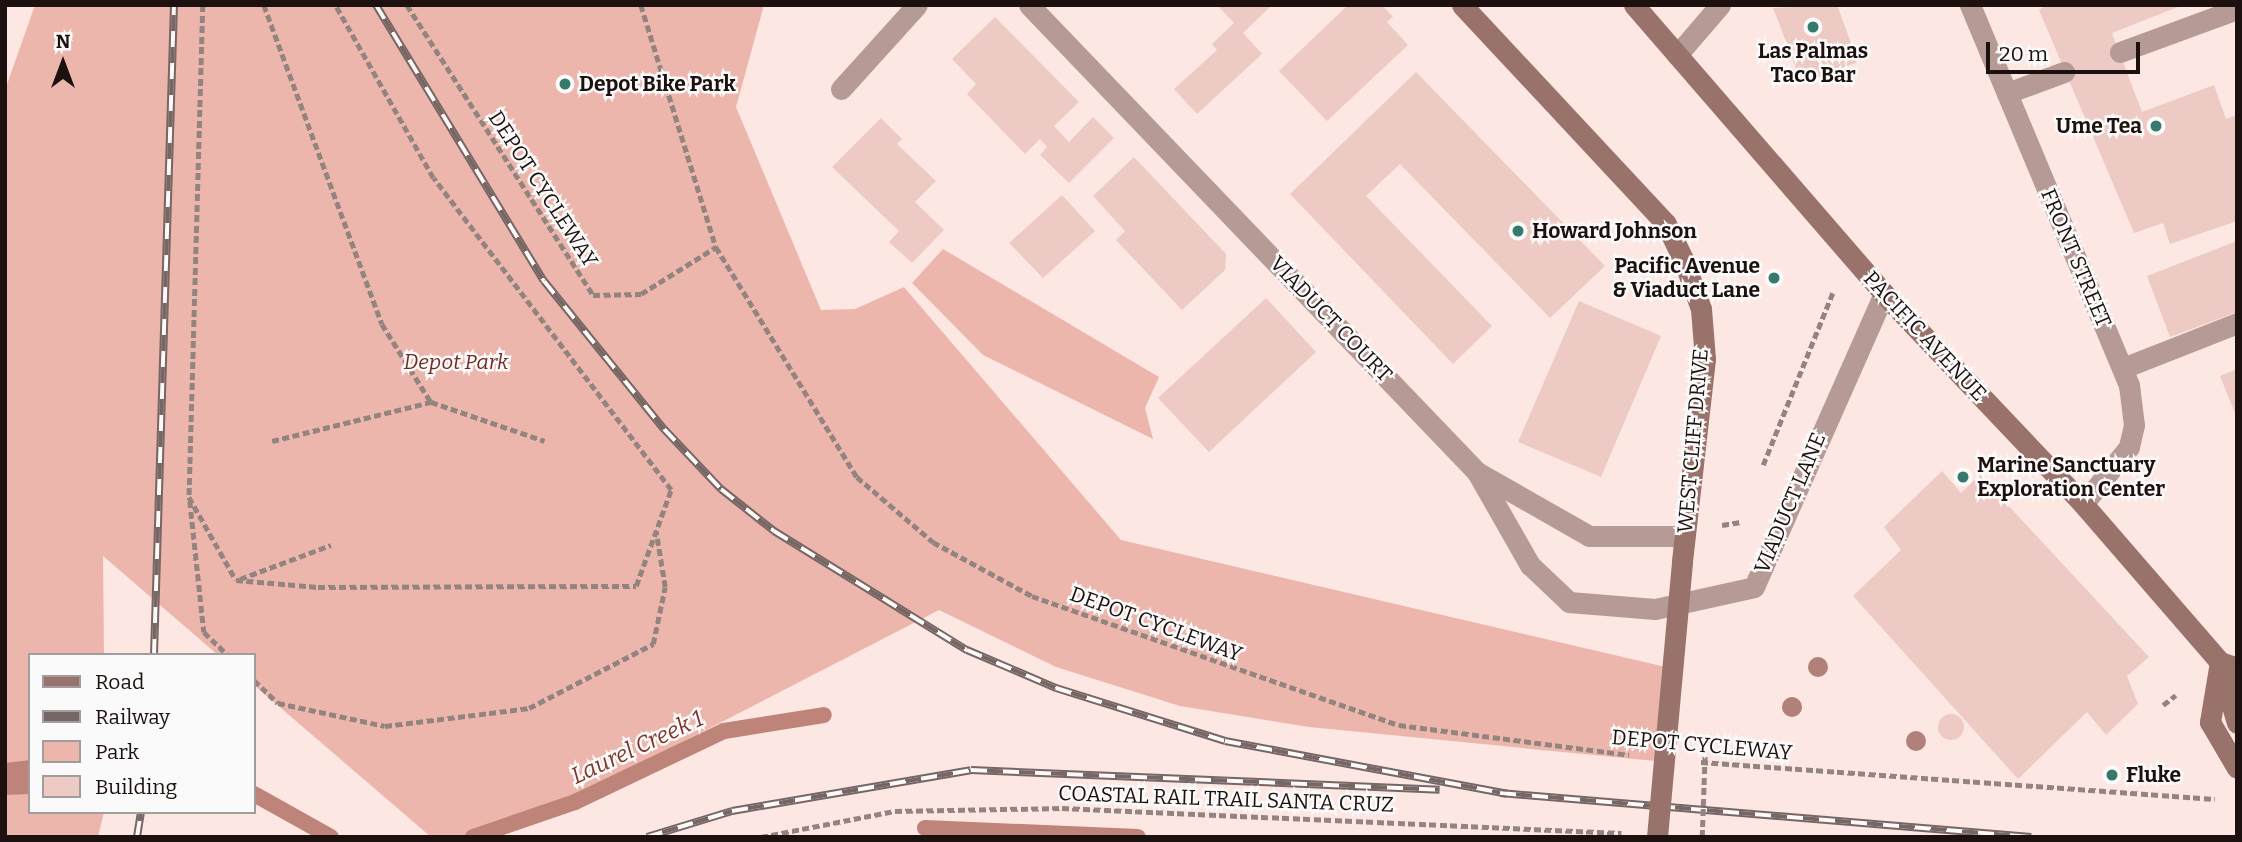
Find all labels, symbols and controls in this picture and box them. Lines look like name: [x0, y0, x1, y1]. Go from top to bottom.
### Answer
marker: Las Palmas Taco Bar: [1805, 19, 1821, 35]
north arrow: [28, 28, 98, 98]
scale bar: [1990, 28, 2144, 72]
text: N: [56, 30, 70, 53]
place label: Las Palmas Taco Bar: [1758, 38, 1868, 88]
text: 20 m: [1999, 41, 2048, 67]
place label: Depot Bike Park: [579, 71, 736, 97]
marker: Depot Bike Park: [557, 76, 573, 92]
street label: DEPOT CYCLEWAY: [483, 106, 603, 272]
place label: Ume Tea: [2056, 113, 2142, 139]
marker: Ume Tea: [2148, 118, 2164, 134]
street label: FRONT STREET: [2035, 185, 2117, 331]
place label: Howard Johnson: [1532, 218, 1697, 244]
marker: Howard Johnson: [1510, 223, 1526, 239]
street label: VIADUCT COURT: [1265, 251, 1397, 387]
place label: Pacific Avenue & Viaduct Lane: [1613, 253, 1760, 303]
street label: PACIFIC AVENUE: [1858, 266, 1992, 406]
marker: Pacific Avenue & Viaduct Lane: [1766, 270, 1782, 286]
street label: WEST CLIFF DRIVE: [1672, 348, 1714, 534]
park label: Depot Park: [404, 349, 508, 375]
street label: VIADUCT LANE: [1749, 429, 1831, 577]
place label: Marine Sanctuary Exploration Center: [1977, 452, 2165, 502]
marker: Marine Sanctuary Exploration Center: [1955, 469, 1971, 485]
street label: DEPOT CYCLEWAY: [1066, 581, 1246, 667]
legend: [28, 653, 256, 814]
text: Road: [95, 669, 144, 695]
text: Railway: [95, 704, 170, 730]
water label: Laurel Creek 1: [567, 704, 707, 790]
street label: DEPOT CYCLEWAY: [1611, 725, 1793, 765]
text: Park: [95, 739, 139, 765]
place label: Fluke: [2126, 762, 2181, 788]
marker: Fluke: [2104, 767, 2120, 783]
text: Building: [95, 774, 177, 800]
street label: COASTAL RAIL TRAIL SANTA CRUZ: [1058, 781, 1394, 817]

